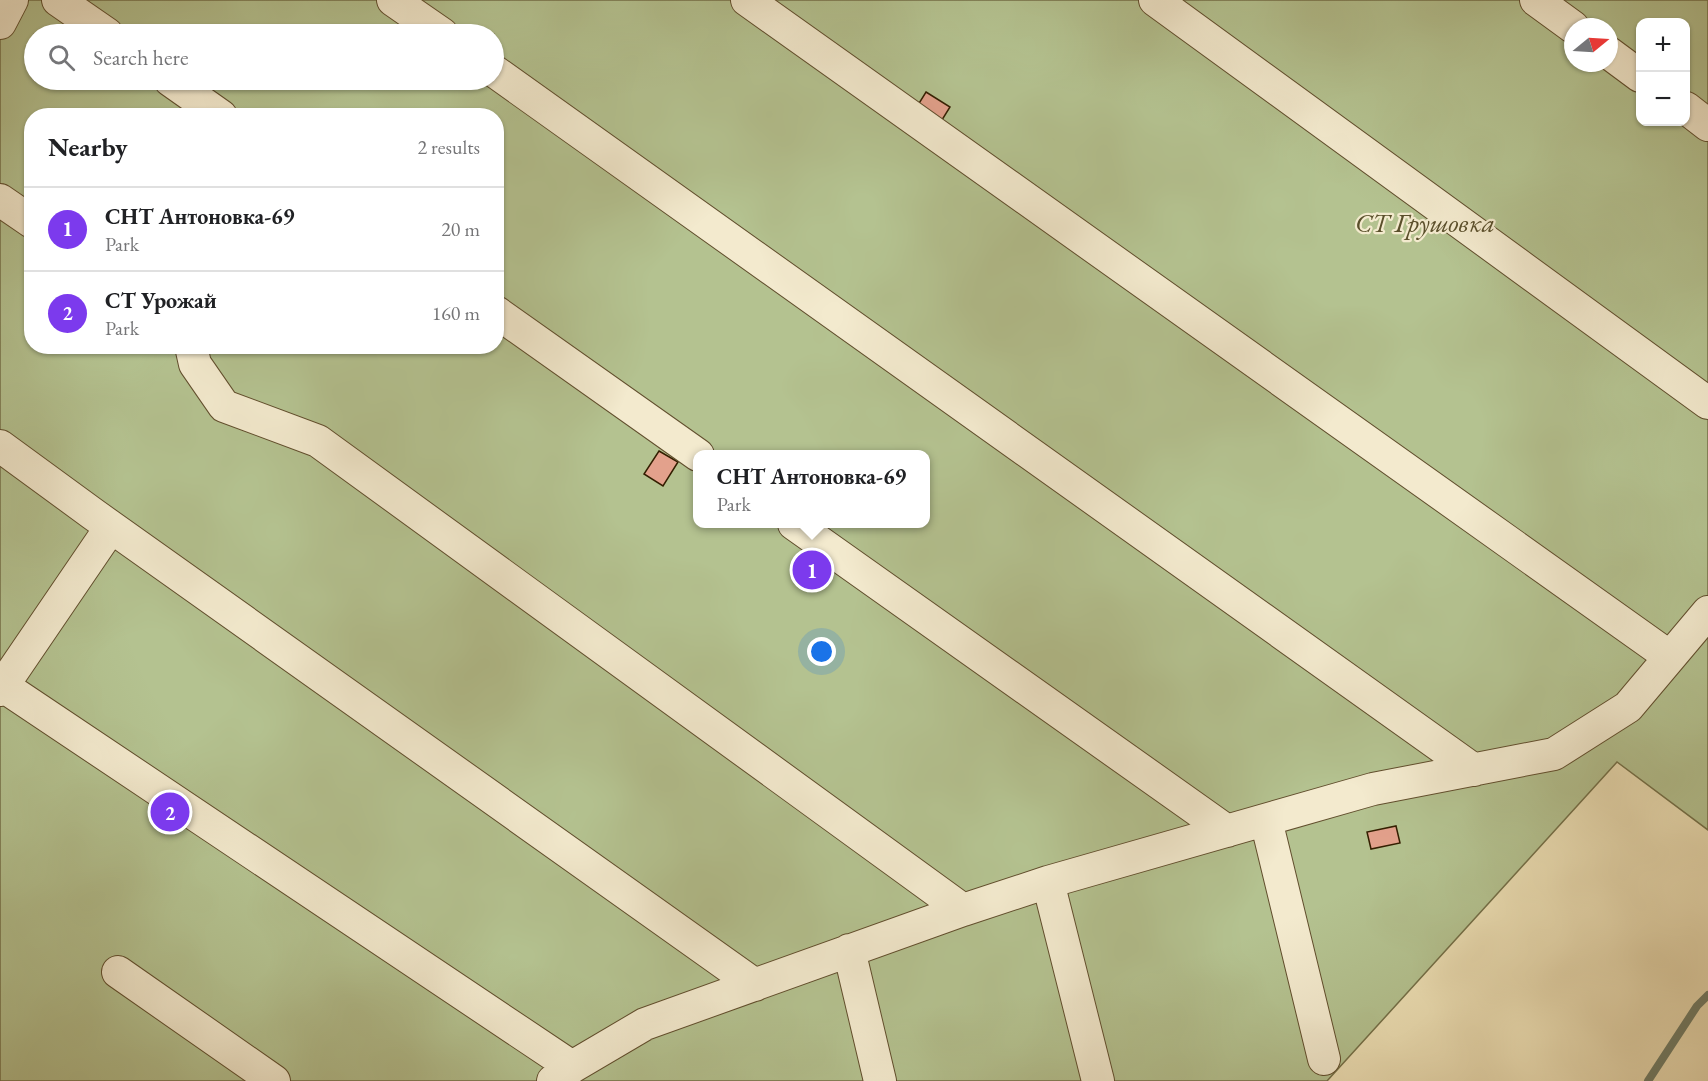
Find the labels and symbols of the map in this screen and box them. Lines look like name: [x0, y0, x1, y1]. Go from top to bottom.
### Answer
north arrow: [1564, 18, 1618, 72]
park label: СТ Грушовка: [1355, 205, 1495, 240]
pin: 1: [792, 548, 832, 592]
your location: [807, 637, 836, 666]
pin: 2: [150, 790, 190, 834]

